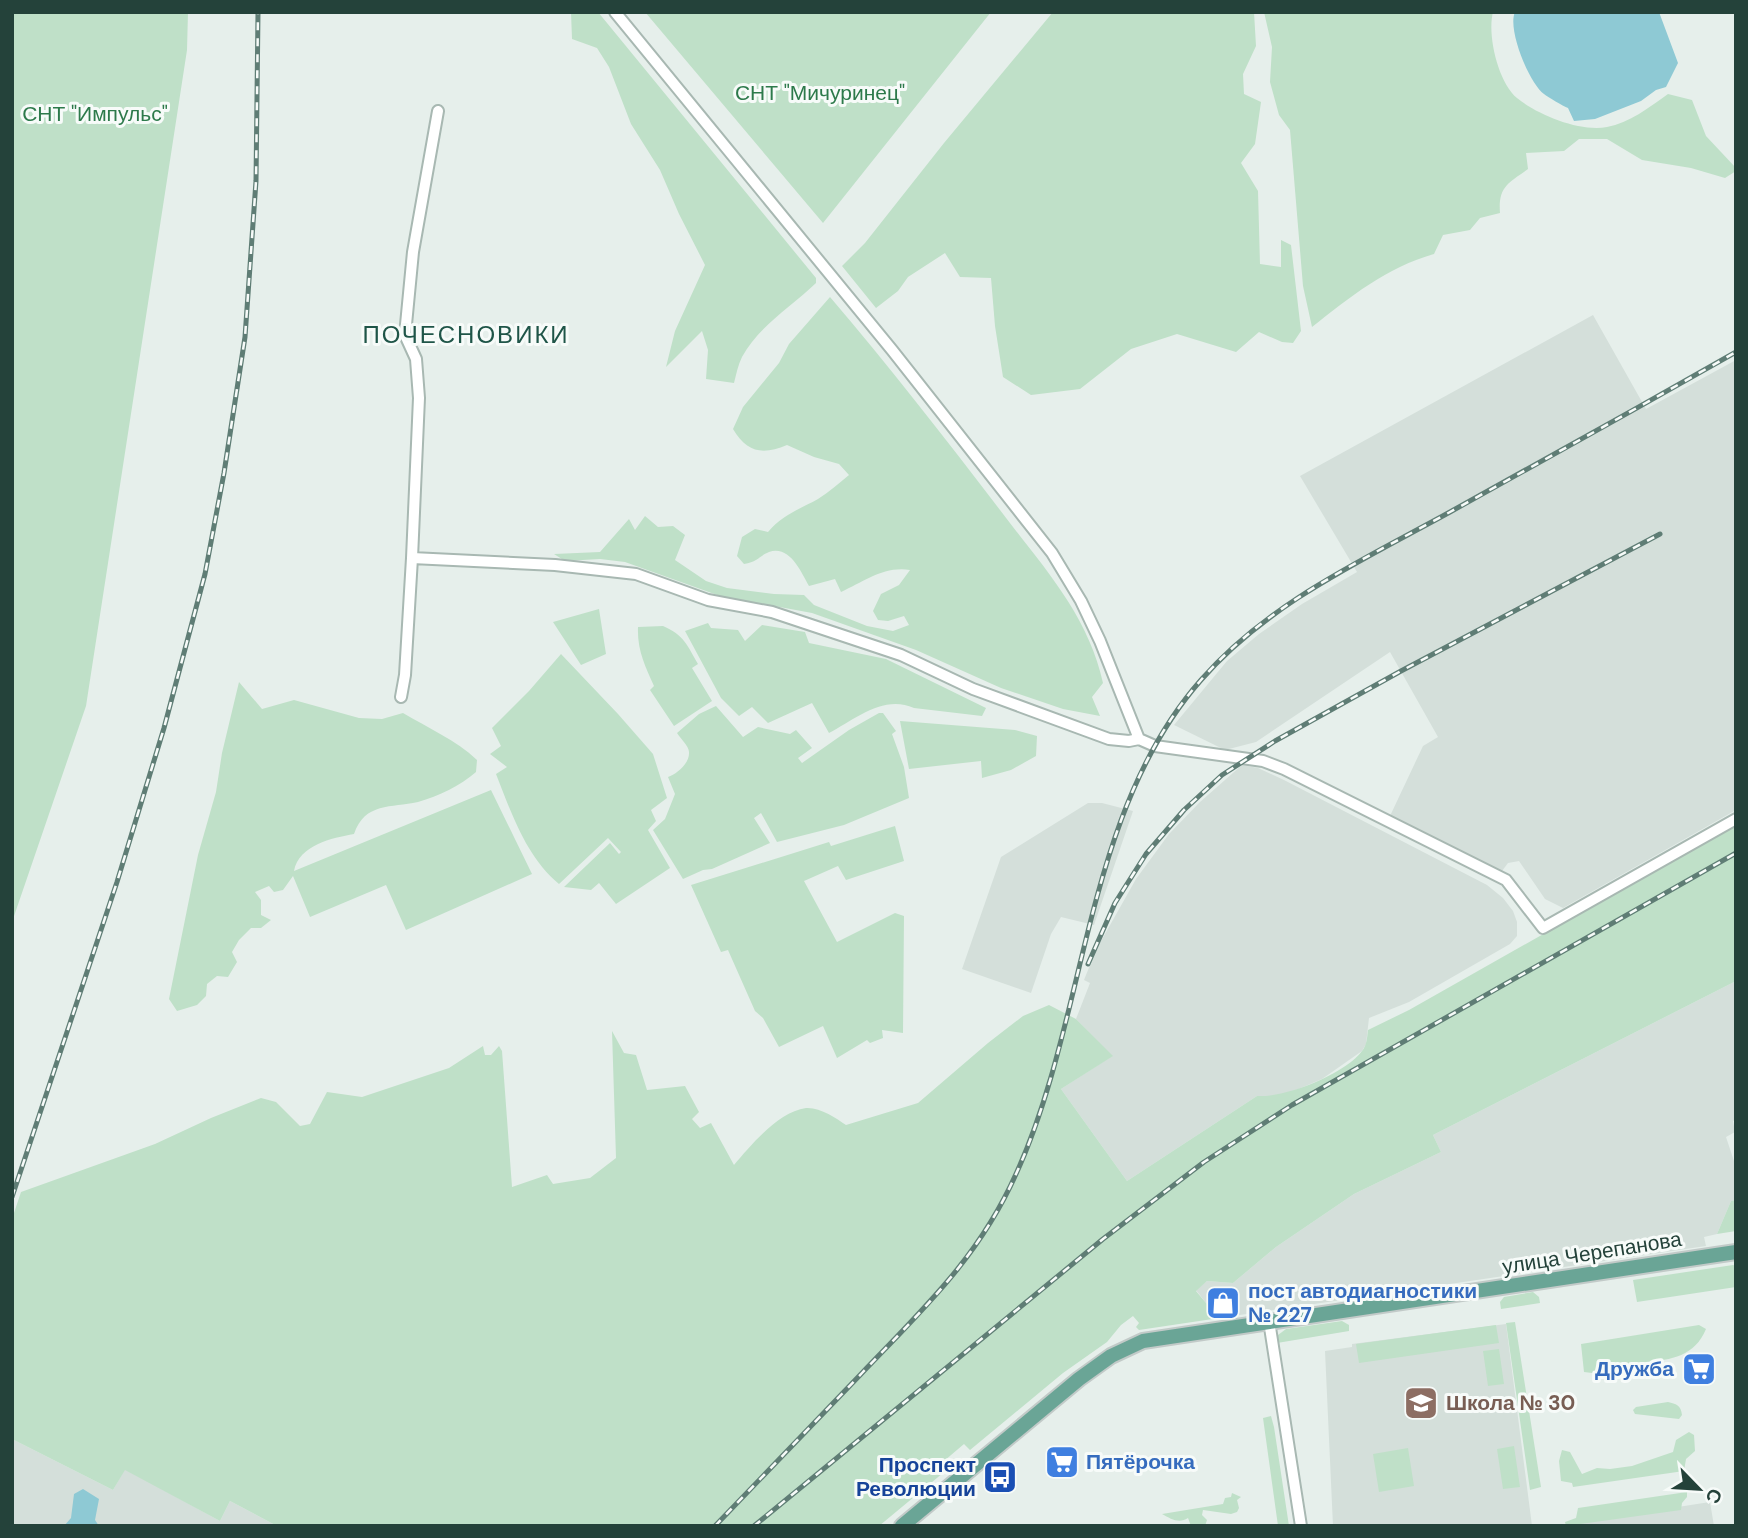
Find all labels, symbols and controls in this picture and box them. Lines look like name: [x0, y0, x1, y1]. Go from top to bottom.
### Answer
park label: СНТ "Мичуринец": [735, 79, 905, 107]
park label: СНТ "Импульс": [22, 100, 168, 128]
district label: ПОЧЕСНОВИКИ: [362, 319, 570, 350]
street label: улица Черепанова: [1500, 1225, 1684, 1281]
place label: пост автодиагностики № 227: [1248, 1277, 1477, 1329]
shop icon: пост автодиагностики № 227: [1204, 1284, 1242, 1322]
supermarket icon: Дружба: [1680, 1350, 1718, 1388]
place label: Дружба: [1595, 1355, 1674, 1383]
school or university icon: Школа № 30: [1402, 1384, 1440, 1422]
place label: Школа № 30: [1446, 1389, 1575, 1417]
supermarket icon: Пятёрочка: [1043, 1443, 1081, 1481]
place label: Пятёрочка: [1086, 1448, 1195, 1476]
place label: Проспект Революции: [856, 1451, 976, 1503]
north arrow: [1664, 1454, 1734, 1524]
bus stop icon: Проспект Революции: [981, 1458, 1019, 1496]
text: С: [1700, 1484, 1728, 1508]

